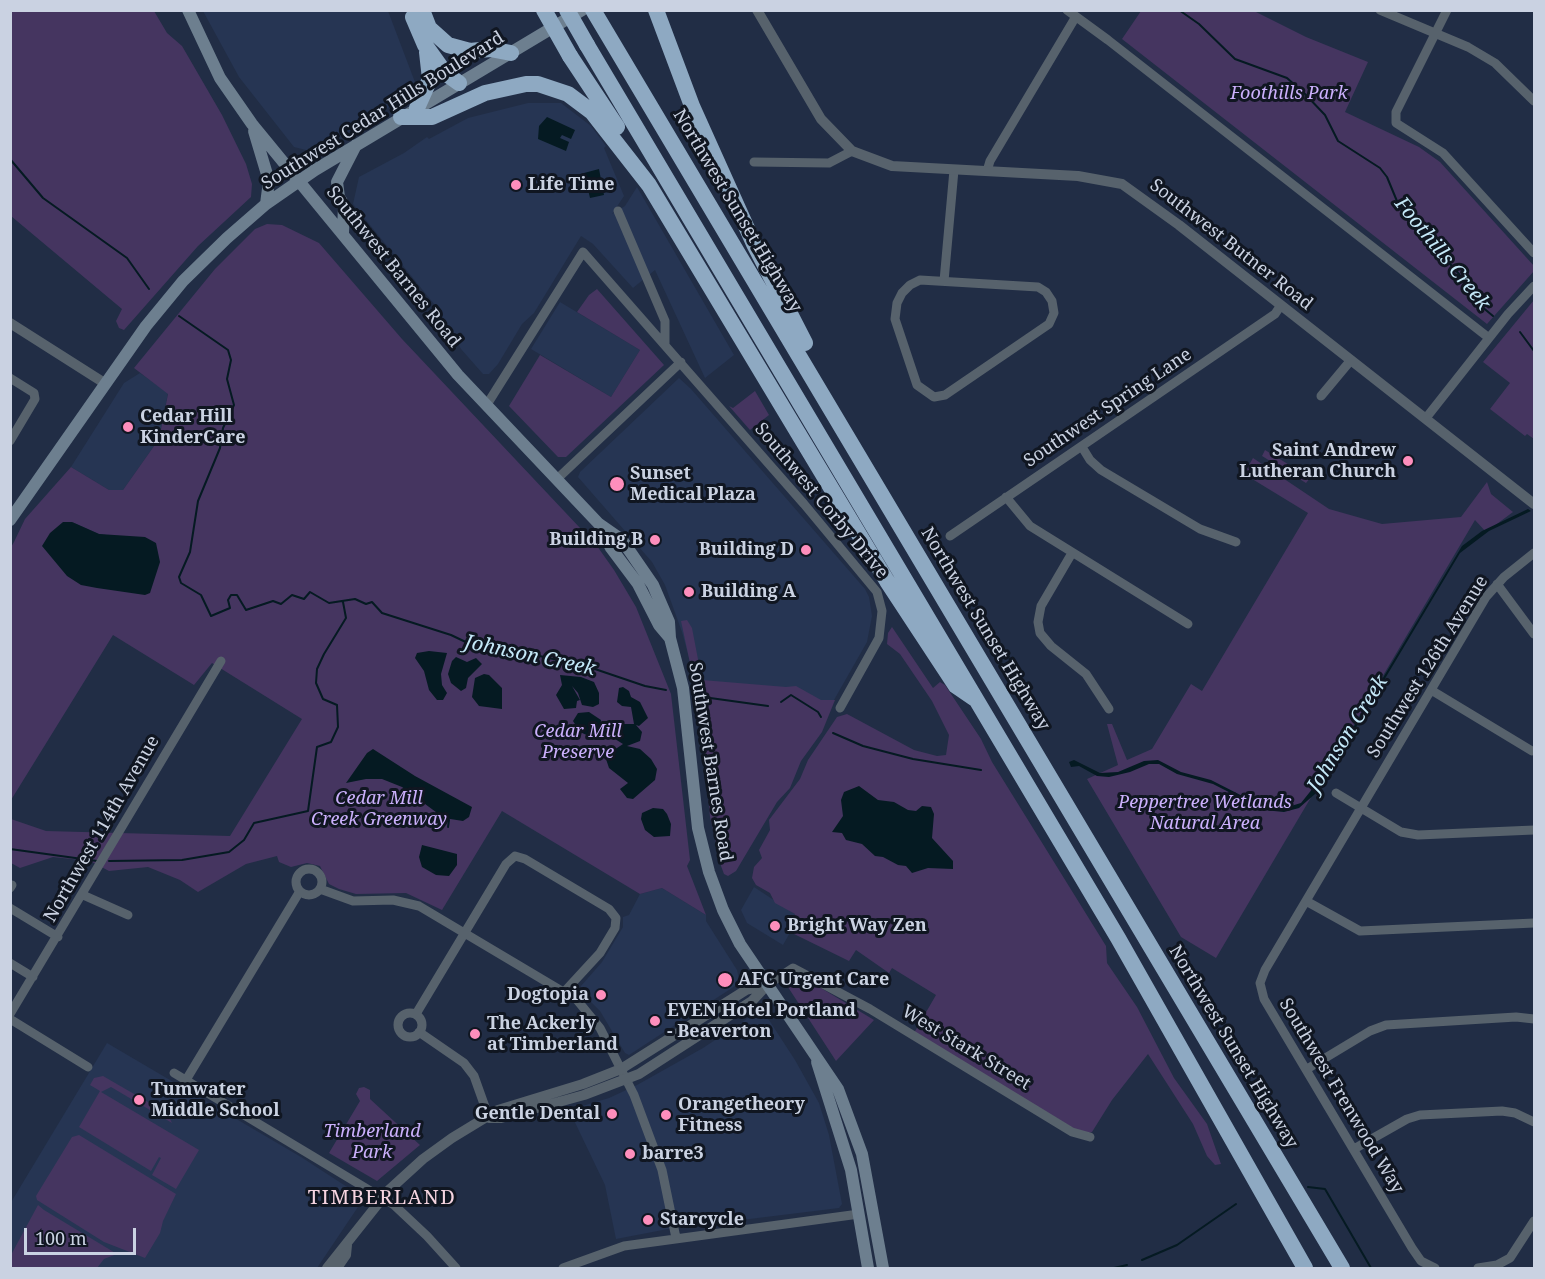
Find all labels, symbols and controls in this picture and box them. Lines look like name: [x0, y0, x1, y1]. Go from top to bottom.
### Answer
street label: Southwest Cedar Hills Boulevard: [258, 27, 508, 195]
park label: Foothills Park: [1230, 83, 1348, 105]
street label: Northwest Sunset Highway: [668, 106, 806, 316]
place label: Life Time: [528, 174, 615, 196]
street label: Southwest Butner Road: [1145, 175, 1317, 315]
marker: Life Time: [509, 178, 523, 192]
street label: Southwest Barnes Road: [321, 182, 465, 352]
water label: Foothills Creek: [1389, 193, 1495, 315]
street label: Southwest Spring Lane: [1020, 344, 1196, 472]
place label: Cedar Hill KinderCare: [140, 406, 245, 448]
street label: Southwest Corby Drive: [750, 419, 892, 583]
marker: Cedar Hill KinderCare: [121, 420, 135, 434]
place label: Saint Andrew Lutheran Church: [1239, 440, 1396, 482]
marker: Saint Andrew Lutheran Church: [1401, 454, 1415, 468]
place label: Sunset Medical Plaza: [630, 463, 756, 506]
marker: Sunset Medical Plaza: [608, 475, 626, 493]
street label: Northwest Sunset Highway: [916, 524, 1054, 734]
place label: Building B: [549, 529, 643, 551]
marker: Building B: [648, 533, 662, 547]
place label: Building D: [699, 539, 794, 561]
marker: Building D: [799, 543, 813, 557]
street label: Southwest 126th Avenue: [1363, 572, 1493, 762]
place label: Building A: [701, 581, 796, 603]
marker: Building A: [682, 585, 696, 599]
water label: Johnson Creek: [462, 630, 598, 682]
street label: Southwest Barnes Road: [684, 661, 736, 863]
water label: Johnson Creek: [1303, 671, 1393, 797]
park label: Cedar Mill Preserve: [534, 721, 622, 764]
street label: Northwest 114th Avenue: [40, 732, 164, 926]
park label: Cedar Mill Creek Greenway: [311, 788, 447, 830]
park label: Peppertree Wetlands Natural Area: [1118, 792, 1292, 834]
place label: Bright Way Zen: [787, 915, 927, 937]
marker: Bright Way Zen: [768, 919, 782, 933]
street label: Northwest Sunset Highway: [1164, 942, 1302, 1152]
place label: AFC Urgent Care: [738, 969, 889, 991]
marker: AFC Urgent Care: [716, 971, 734, 989]
place label: Dogtopia: [507, 984, 589, 1006]
marker: Dogtopia: [594, 988, 608, 1002]
street label: Southwest Frenwood Way: [1274, 995, 1408, 1197]
place label: EVEN Hotel Portland - Beaverton: [667, 1000, 856, 1042]
street label: West Stark Street: [898, 1001, 1034, 1095]
place label: The Ackerly at Timberland: [487, 1013, 618, 1056]
marker: EVEN Hotel Portland - Beaverton: [648, 1014, 662, 1028]
marker: The Ackerly at Timberland: [468, 1027, 482, 1041]
place label: Tumwater Middle School: [151, 1079, 280, 1122]
marker: Tumwater Middle School: [132, 1093, 146, 1107]
place label: Orangetheory Fitness: [678, 1094, 805, 1136]
place label: Gentle Dental: [475, 1103, 600, 1125]
marker: Gentle Dental: [605, 1107, 619, 1121]
marker: Orangetheory Fitness: [659, 1108, 673, 1122]
park label: Timberland Park: [323, 1121, 421, 1164]
place label: barre3: [642, 1143, 704, 1165]
marker: barre3: [623, 1147, 637, 1161]
district label: TIMBERLAND: [308, 1186, 456, 1210]
place label: Starcycle: [660, 1209, 744, 1231]
marker: Starcycle: [641, 1213, 655, 1227]
scale bar: [27, 1216, 140, 1254]
text: 100 m: [35, 1226, 87, 1250]

